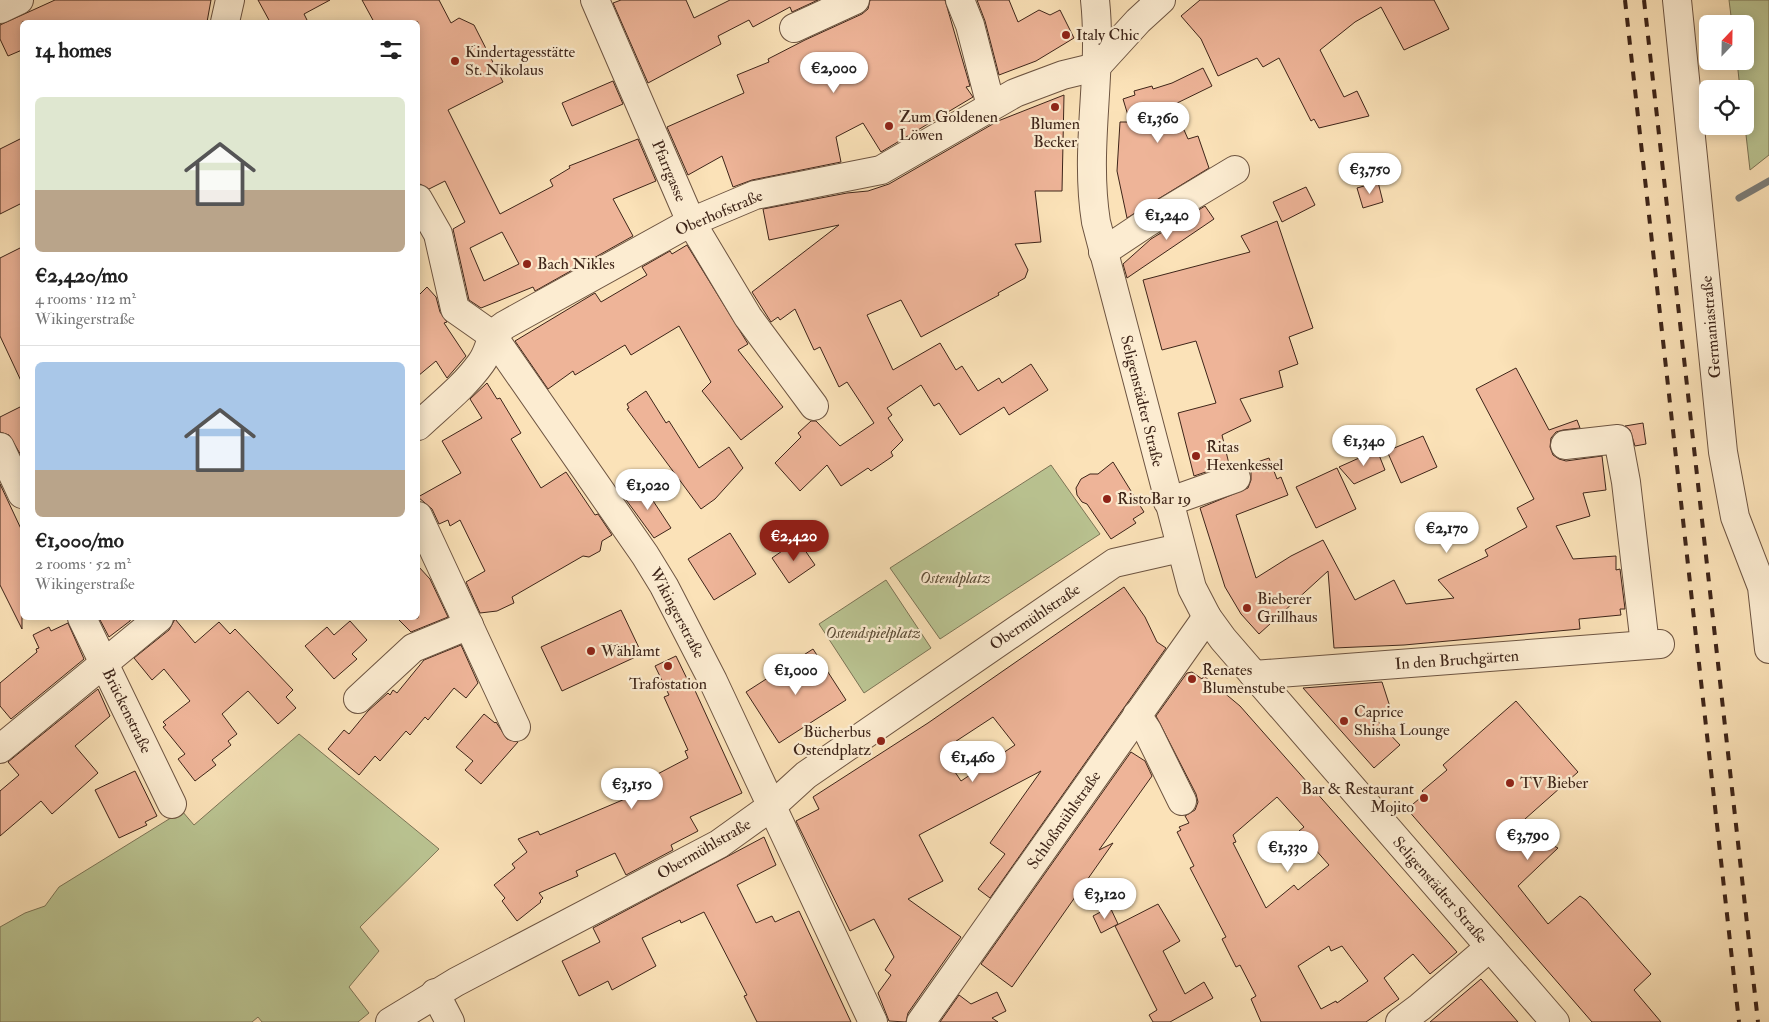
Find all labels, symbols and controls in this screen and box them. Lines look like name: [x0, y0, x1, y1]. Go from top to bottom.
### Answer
north arrow: [1699, 15, 1754, 70]
map controls: [1699, 15, 1754, 135]
place label: Italy Chic: [1076, 25, 1140, 45]
marker: Italy Chic: [1060, 29, 1072, 41]
icon: filters: [377, 36, 405, 64]
text: 14 homes: [35, 37, 112, 64]
place label: Kindertagesstätte St. Nikolaus: [465, 42, 576, 80]
pin: €2,000: [793, 52, 875, 94]
marker: Kindertagesstätte St. Nikolaus: [449, 55, 461, 67]
text: €2,000: [811, 58, 857, 78]
button: locate: [1699, 80, 1754, 135]
marker: Blumen Becker: [1049, 101, 1061, 113]
pin: €1,360: [1117, 102, 1199, 144]
place label: Zum Goldenen Löwen: [899, 107, 998, 145]
text: €1,360: [1137, 108, 1179, 128]
place label: Blumen Becker: [1030, 114, 1080, 152]
marker: Zum Goldenen Löwen: [883, 120, 895, 132]
icon: home: [175, 129, 265, 219]
street label: Pfarrgasse: [647, 137, 691, 205]
pin: €3,750: [1329, 152, 1411, 195]
text: €3,750: [1349, 159, 1391, 179]
street label: Oberhofstraße: [672, 185, 766, 240]
pin: €1,240: [1126, 198, 1208, 241]
text: €1,240: [1145, 205, 1189, 225]
place label: Bach Nikles: [537, 254, 615, 274]
marker: Bach Nikles: [521, 258, 533, 270]
text: €2,420/mo: [35, 262, 128, 289]
street label: Germaniastraße: [1697, 275, 1725, 379]
text: 4 rooms · 112 m²: [35, 289, 136, 309]
text: Wikingerstraße: [35, 309, 135, 329]
street label: Seligenstädter Straße: [1116, 333, 1168, 469]
icon: home: [175, 395, 265, 485]
pin: €1,340: [1323, 424, 1405, 467]
text: €1,340: [1343, 431, 1385, 451]
place label: Ritas Hexenkessel: [1206, 437, 1283, 475]
marker: Ritas Hexenkessel: [1190, 450, 1202, 462]
pin: €1,020: [607, 468, 689, 511]
text: €1,020: [626, 475, 670, 495]
place label: RistoBar 19: [1117, 489, 1191, 509]
marker: RistoBar 19: [1101, 493, 1113, 505]
pin: €2,170: [1406, 512, 1488, 554]
text: €2,170: [1426, 518, 1468, 538]
pin: €2,420: [753, 520, 835, 562]
text: €2,420: [771, 526, 817, 546]
text: €1,000/mo: [35, 527, 124, 554]
text: 2 rooms · 52 m²: [35, 554, 131, 574]
street label: Wikingerstraße: [644, 563, 709, 662]
park label: Ostendplatz: [920, 568, 990, 588]
text: Wikingerstraße: [35, 574, 135, 594]
street label: Obermühlstraße: [986, 579, 1084, 655]
place label: Bieberer Grillhaus: [1257, 589, 1318, 627]
marker: Bieberer Grillhaus: [1241, 602, 1253, 614]
park label: Ostendspielplatz: [825, 623, 921, 643]
place label: Wählamt: [600, 641, 660, 661]
marker: Wählamt: [585, 645, 597, 657]
street label: In den Bruchgärten: [1394, 646, 1520, 674]
pin: €1,000: [755, 654, 837, 696]
marker: Trafostation: [662, 660, 674, 672]
text: €1,000: [774, 660, 818, 680]
place label: Renates Blumenstube: [1202, 660, 1286, 698]
street label: Brückenstraße: [98, 665, 156, 757]
marker: Renates Blumenstube: [1186, 673, 1198, 685]
place label: Trafostation: [629, 674, 707, 694]
place label: Caprice Shisha Lounge: [1354, 702, 1450, 740]
marker: Caprice Shisha Lounge: [1338, 715, 1350, 727]
place label: Bücherbus Ostendplatz: [793, 722, 871, 761]
marker: Bücherbus Ostendplatz: [875, 735, 887, 747]
pin: €1,460: [932, 740, 1014, 783]
text: €1,460: [951, 747, 995, 767]
street label: Schloßmühlstraße: [1023, 767, 1106, 873]
pin: €3,150: [591, 768, 673, 810]
place label: TV Bieber: [1520, 773, 1588, 793]
text: €3,150: [612, 774, 652, 794]
marker: TV Bieber: [1504, 777, 1516, 789]
place label: Bar & Restaurant Mojito: [1301, 779, 1414, 817]
marker: Bar & Restaurant Mojito: [1418, 792, 1430, 804]
street label: Obermühlstraße: [653, 814, 755, 884]
pin: €3,790: [1487, 818, 1569, 861]
text: €3,790: [1507, 825, 1549, 845]
pin: €1,330: [1247, 830, 1329, 873]
street label: Seligenstädter Straße: [1388, 833, 1492, 948]
text: €1,330: [1268, 837, 1308, 857]
pin: €3,120: [1064, 878, 1146, 920]
text: €3,120: [1084, 884, 1126, 904]

